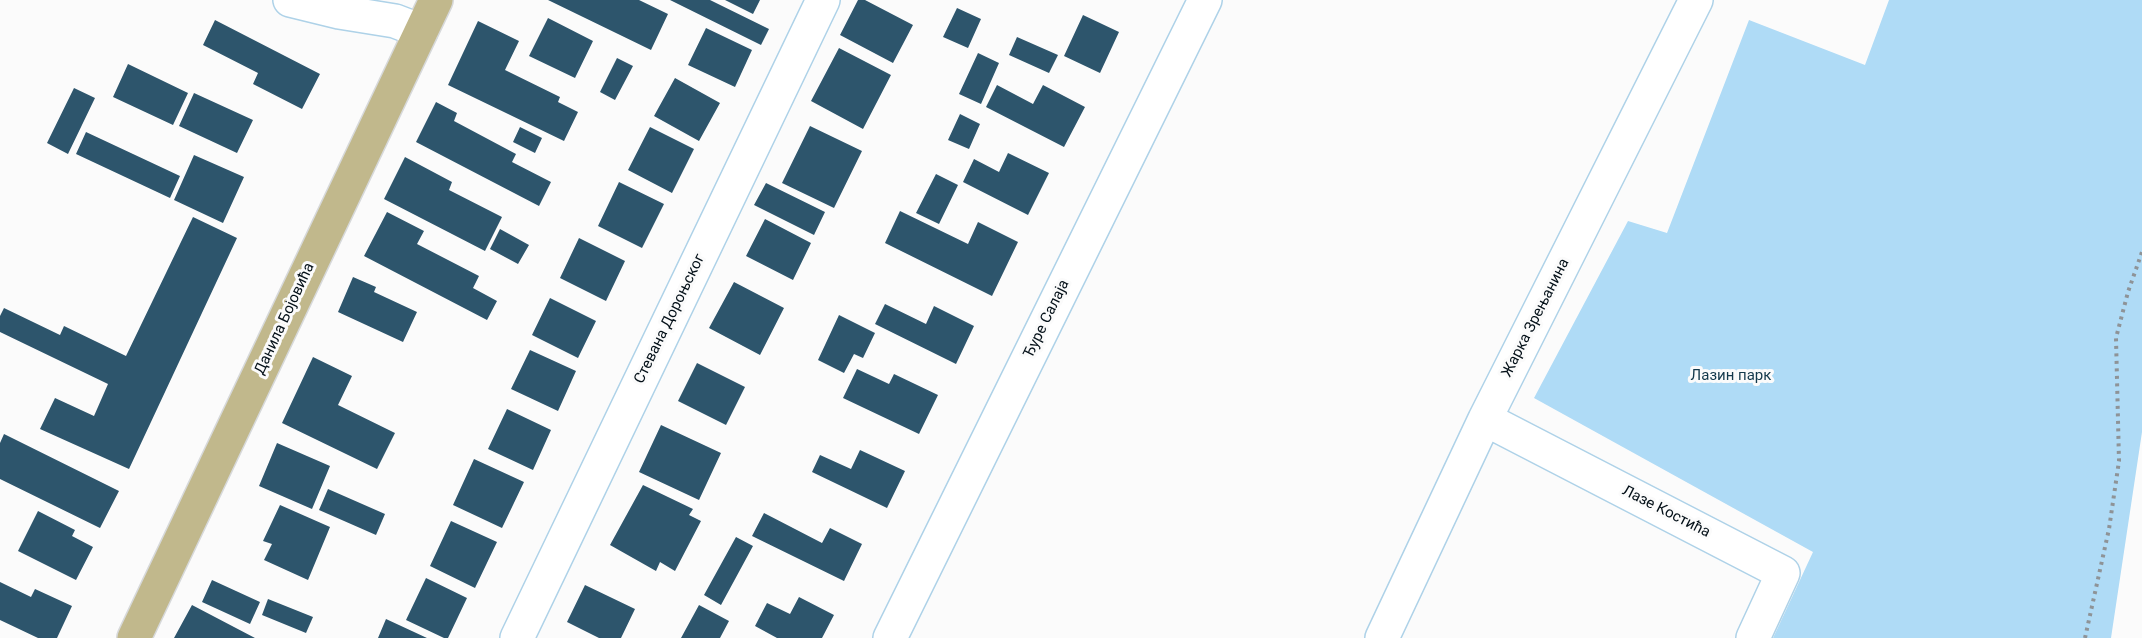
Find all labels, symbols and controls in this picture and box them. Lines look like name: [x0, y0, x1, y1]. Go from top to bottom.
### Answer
street label: Стевана Дороњског: [631, 251, 709, 387]
street label: Жарка Зрењанина: [1498, 256, 1574, 380]
street label: Данила Бојовића: [251, 260, 319, 378]
street label: Ђуре Салаја: [1020, 277, 1074, 361]
park label: Лазин парк: [1691, 367, 1771, 385]
street label: Лазе Костића: [1619, 482, 1713, 542]

